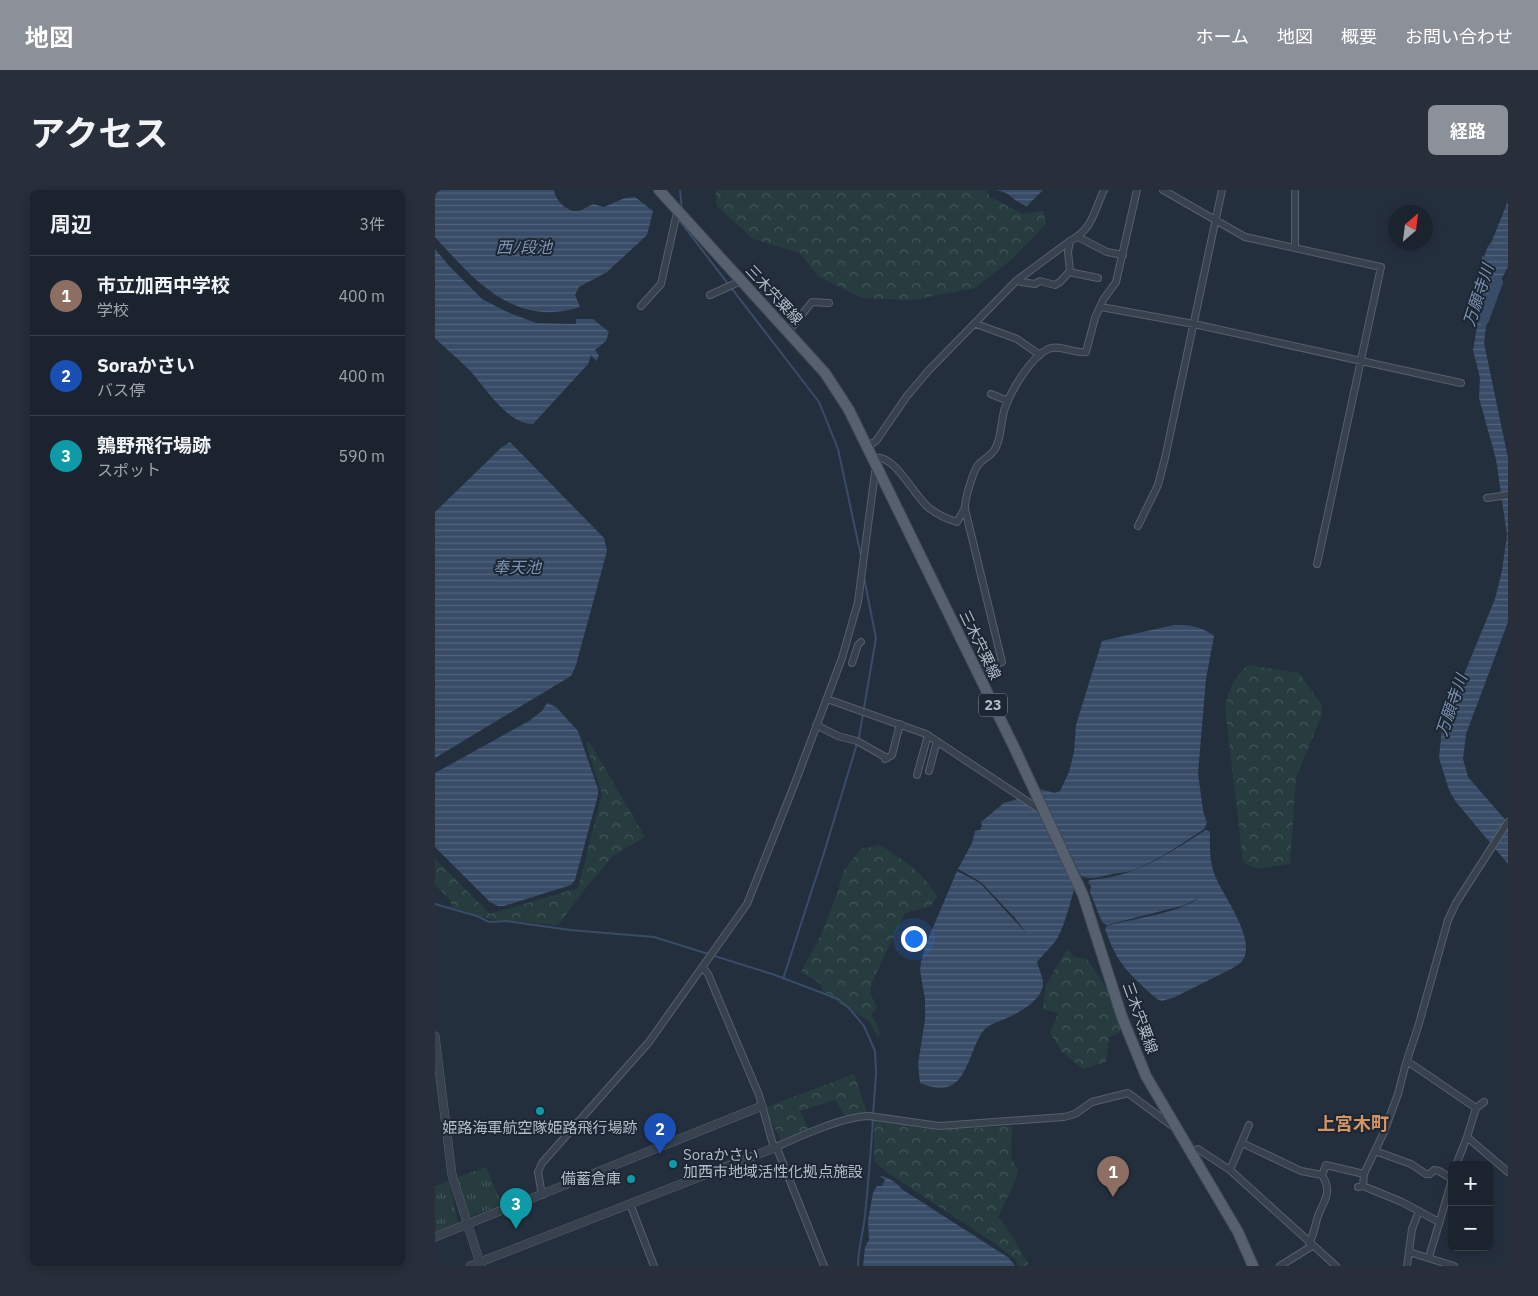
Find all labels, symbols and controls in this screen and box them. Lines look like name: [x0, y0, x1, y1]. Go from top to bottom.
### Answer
text: 地図: [25, 21, 73, 53]
text: ホーム: [1196, 25, 1249, 48]
text: 地図: [1277, 25, 1313, 48]
text: 概要: [1341, 25, 1377, 48]
text: お問い合わせ: [1405, 25, 1513, 48]
button: 経路: [1428, 105, 1508, 155]
text: アクセス: [30, 110, 168, 156]
north arrow: [1388, 205, 1433, 250]
text: 周辺: [50, 210, 92, 238]
text: 3件: [359, 214, 385, 234]
water label: 西ﾉ段池: [496, 237, 554, 257]
water label: 万願寺川: [1459, 260, 1498, 329]
street label: 三木宍粟線: [742, 261, 807, 329]
text: 市立加西中学校: [97, 273, 230, 297]
text: 1: [61, 286, 71, 306]
text: 400 m: [338, 286, 385, 306]
text: 学校: [97, 300, 129, 320]
text: Soraかさい: [97, 353, 195, 377]
text: 2: [61, 366, 71, 386]
text: 400 m: [338, 366, 385, 386]
text: バス停: [97, 380, 145, 400]
text: 鶉野飛行場跡: [97, 433, 211, 457]
text: 3: [61, 446, 71, 466]
text: 590 m: [338, 446, 385, 466]
text: スポット: [97, 460, 161, 480]
water label: 奉天池: [493, 557, 543, 577]
street label: 三木宍粟線: [955, 607, 1005, 683]
water label: 万願寺川: [1431, 670, 1472, 739]
road number: 23: [979, 694, 1007, 716]
your location: [901, 926, 927, 952]
street label: 三木宍粟線: [1119, 979, 1162, 1056]
marker: 姫路海軍航空隊姫路飛行場跡: [534, 1105, 546, 1117]
district label: 上宮木町: [1317, 1112, 1389, 1135]
pin: 2: [644, 1113, 676, 1154]
place label: 姫路海軍航空隊姫路飛行場跡: [442, 1118, 638, 1137]
place label: Soraかさい 加西市地域活性化拠点施設: [683, 1145, 863, 1181]
pin: 1: [1097, 1156, 1129, 1197]
marker: Soraかさい 加西市地域活性化拠点施設: [667, 1158, 679, 1170]
map controls: [1448, 1161, 1493, 1251]
button: +: [1448, 1161, 1493, 1206]
place label: 備蓄倉庫: [561, 1169, 621, 1188]
marker: 備蓄倉庫: [625, 1173, 637, 1185]
pin: 3: [500, 1188, 532, 1229]
button: −: [1448, 1206, 1493, 1251]

